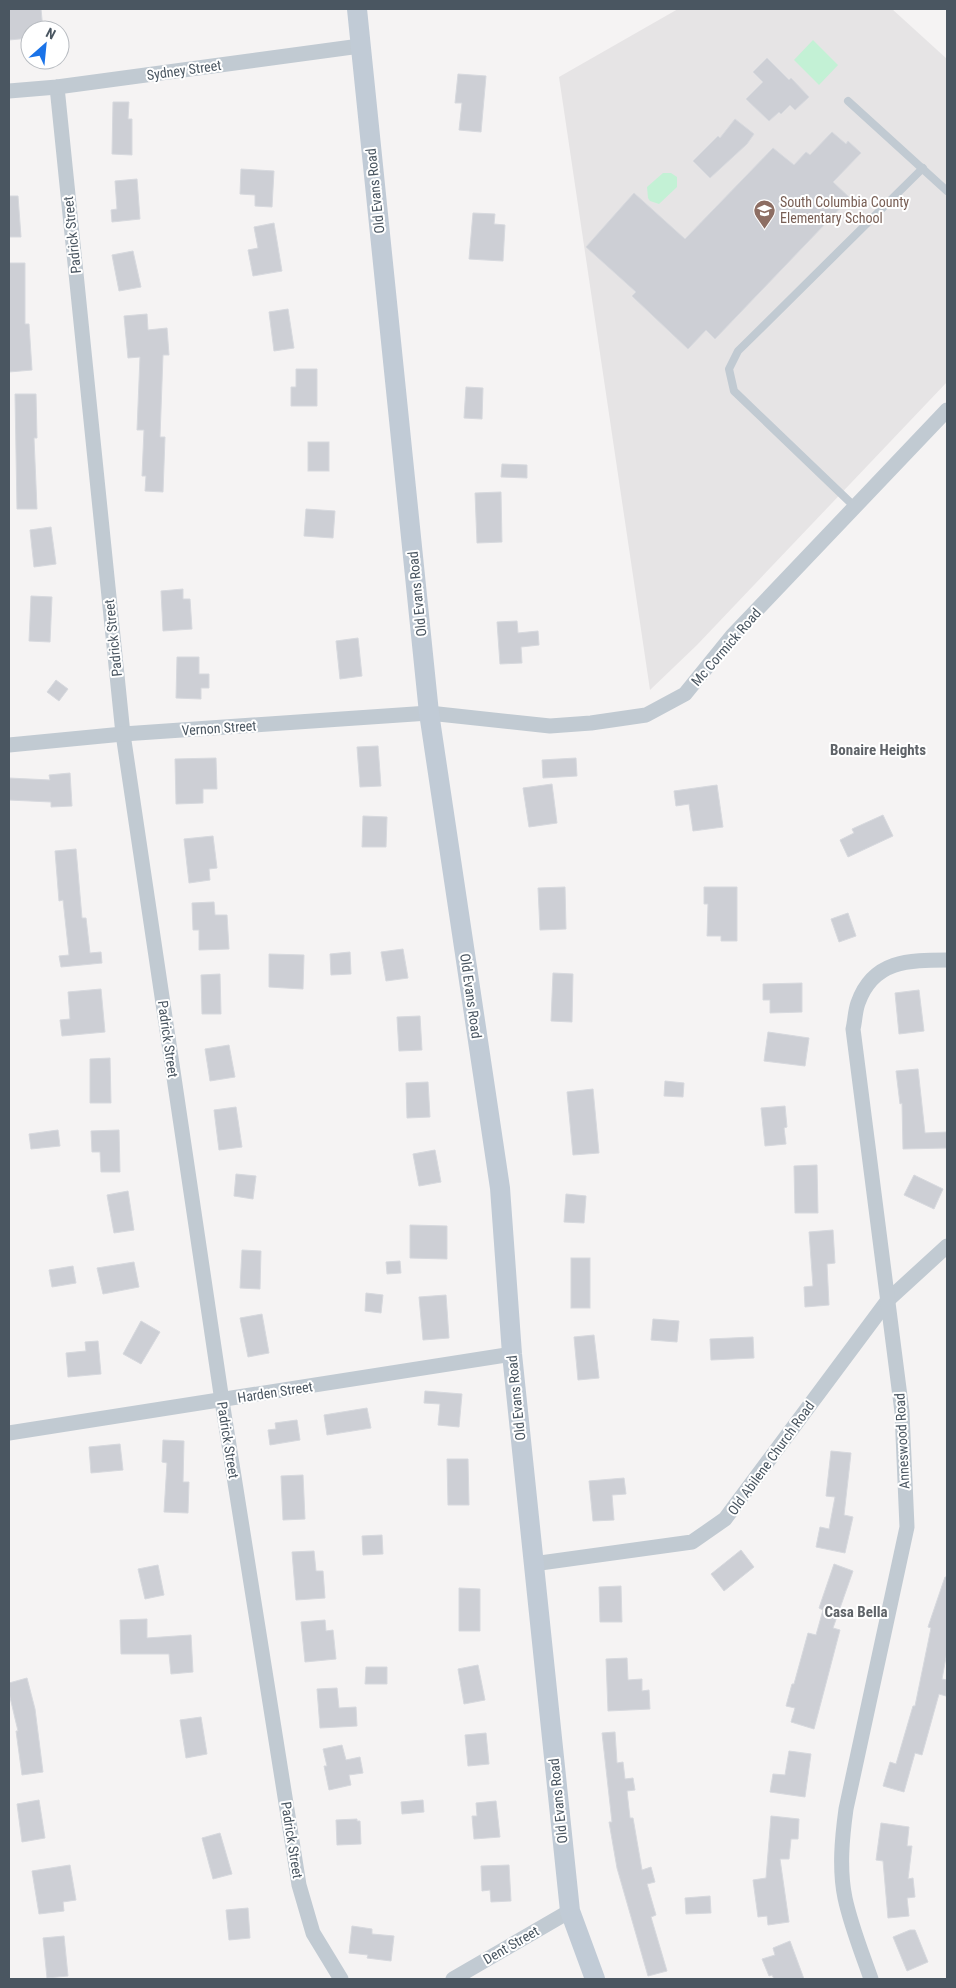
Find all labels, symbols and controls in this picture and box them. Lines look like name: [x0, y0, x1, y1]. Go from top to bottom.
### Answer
north arrow: [20, 20, 70, 70]
text: N: [43, 24, 58, 42]
street label: Sydney Street: [146, 57, 222, 83]
street label: Old Evans Road: [363, 148, 387, 234]
place label: South Columbia County Elementary School: [780, 194, 909, 226]
street label: Padrick Street: [60, 196, 84, 274]
school or university icon: South Columbia County Elementary School: [752, 198, 776, 229]
street label: Old Evans Road: [405, 551, 429, 637]
street label: Padrick Street: [101, 599, 125, 677]
street label: Mc Cormick Road: [688, 605, 764, 689]
street label: Vernon Street: [181, 717, 257, 739]
district label: Bonaire Heights: [830, 741, 926, 759]
street label: Old Evans Road: [457, 952, 485, 1040]
street label: Padrick Street: [155, 999, 181, 1079]
street label: Old Evans Road: [504, 1355, 528, 1441]
street label: Harden Street: [236, 1378, 314, 1406]
street label: Anneswood Road: [891, 1393, 913, 1489]
street label: Old Abilene Church Road: [724, 1398, 818, 1518]
street label: Padrick Street: [214, 1400, 242, 1480]
district label: Casa Bella: [824, 1603, 888, 1621]
street label: Old Evans Road: [546, 1758, 570, 1844]
street label: Padrick Street: [278, 1800, 306, 1880]
street label: Dent Street: [480, 1923, 542, 1967]

